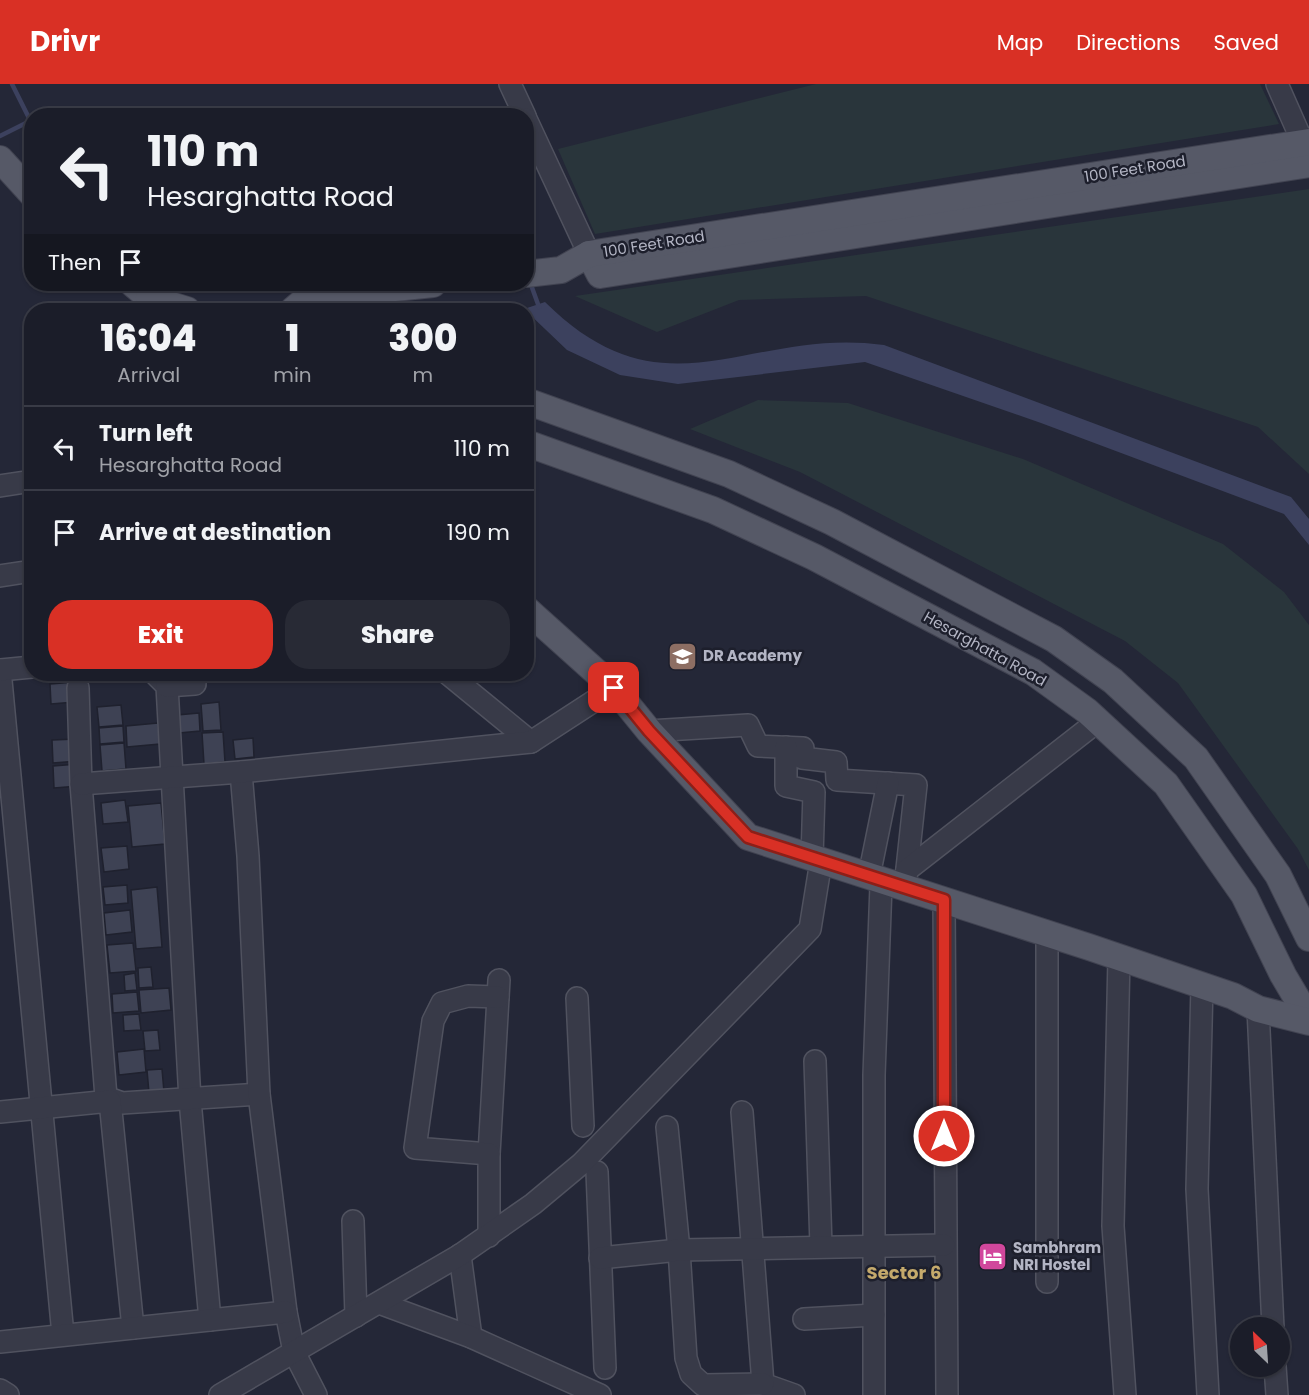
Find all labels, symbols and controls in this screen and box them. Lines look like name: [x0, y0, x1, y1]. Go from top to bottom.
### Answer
text: Drivr: [30, 22, 100, 61]
text: Map: [997, 28, 1043, 57]
text: Directions: [1076, 28, 1180, 57]
text: Saved: [1213, 28, 1279, 57]
text: 110 m: [147, 122, 259, 181]
icon: left: [48, 132, 126, 210]
street label: 100 Feet Road: [1083, 150, 1187, 187]
text: Hesarghatta Road: [147, 178, 394, 215]
street label: 100 Feet Road: [602, 225, 706, 262]
icon: arrive: [114, 246, 147, 279]
text: Then: [48, 247, 102, 278]
text: 16:04: [101, 313, 197, 364]
text: 1: [285, 313, 299, 364]
text: 300: [388, 313, 457, 364]
text: Arrival: [117, 361, 180, 389]
text: min: [273, 361, 312, 389]
text: m: [413, 361, 433, 389]
text: Turn left: [99, 418, 193, 449]
icon: left: [48, 432, 81, 465]
text: 110 m: [454, 433, 510, 464]
text: Hesarghatta Road: [99, 451, 282, 479]
icon: arrive: [48, 516, 81, 549]
text: Arrive at destination: [99, 517, 331, 548]
text: 190 m: [447, 517, 510, 548]
button: Exit: [48, 600, 273, 669]
button: Share: [285, 600, 510, 669]
street label: Hesarghatta Road: [920, 606, 1050, 691]
school or university icon: DR Academy: [666, 640, 698, 672]
place label: DR Academy: [703, 645, 802, 666]
pin: [588, 662, 639, 713]
icon: arrive: [597, 671, 630, 704]
position arrow: [912, 1104, 976, 1168]
place label: Sambhram NRI Hostel: [1013, 1237, 1101, 1275]
hotel icon: Sambhram NRI Hostel: [976, 1241, 1008, 1273]
district label: Sector 6: [867, 1260, 941, 1285]
north arrow: [1230, 1317, 1290, 1377]
map controls: [1230, 1317, 1290, 1377]

